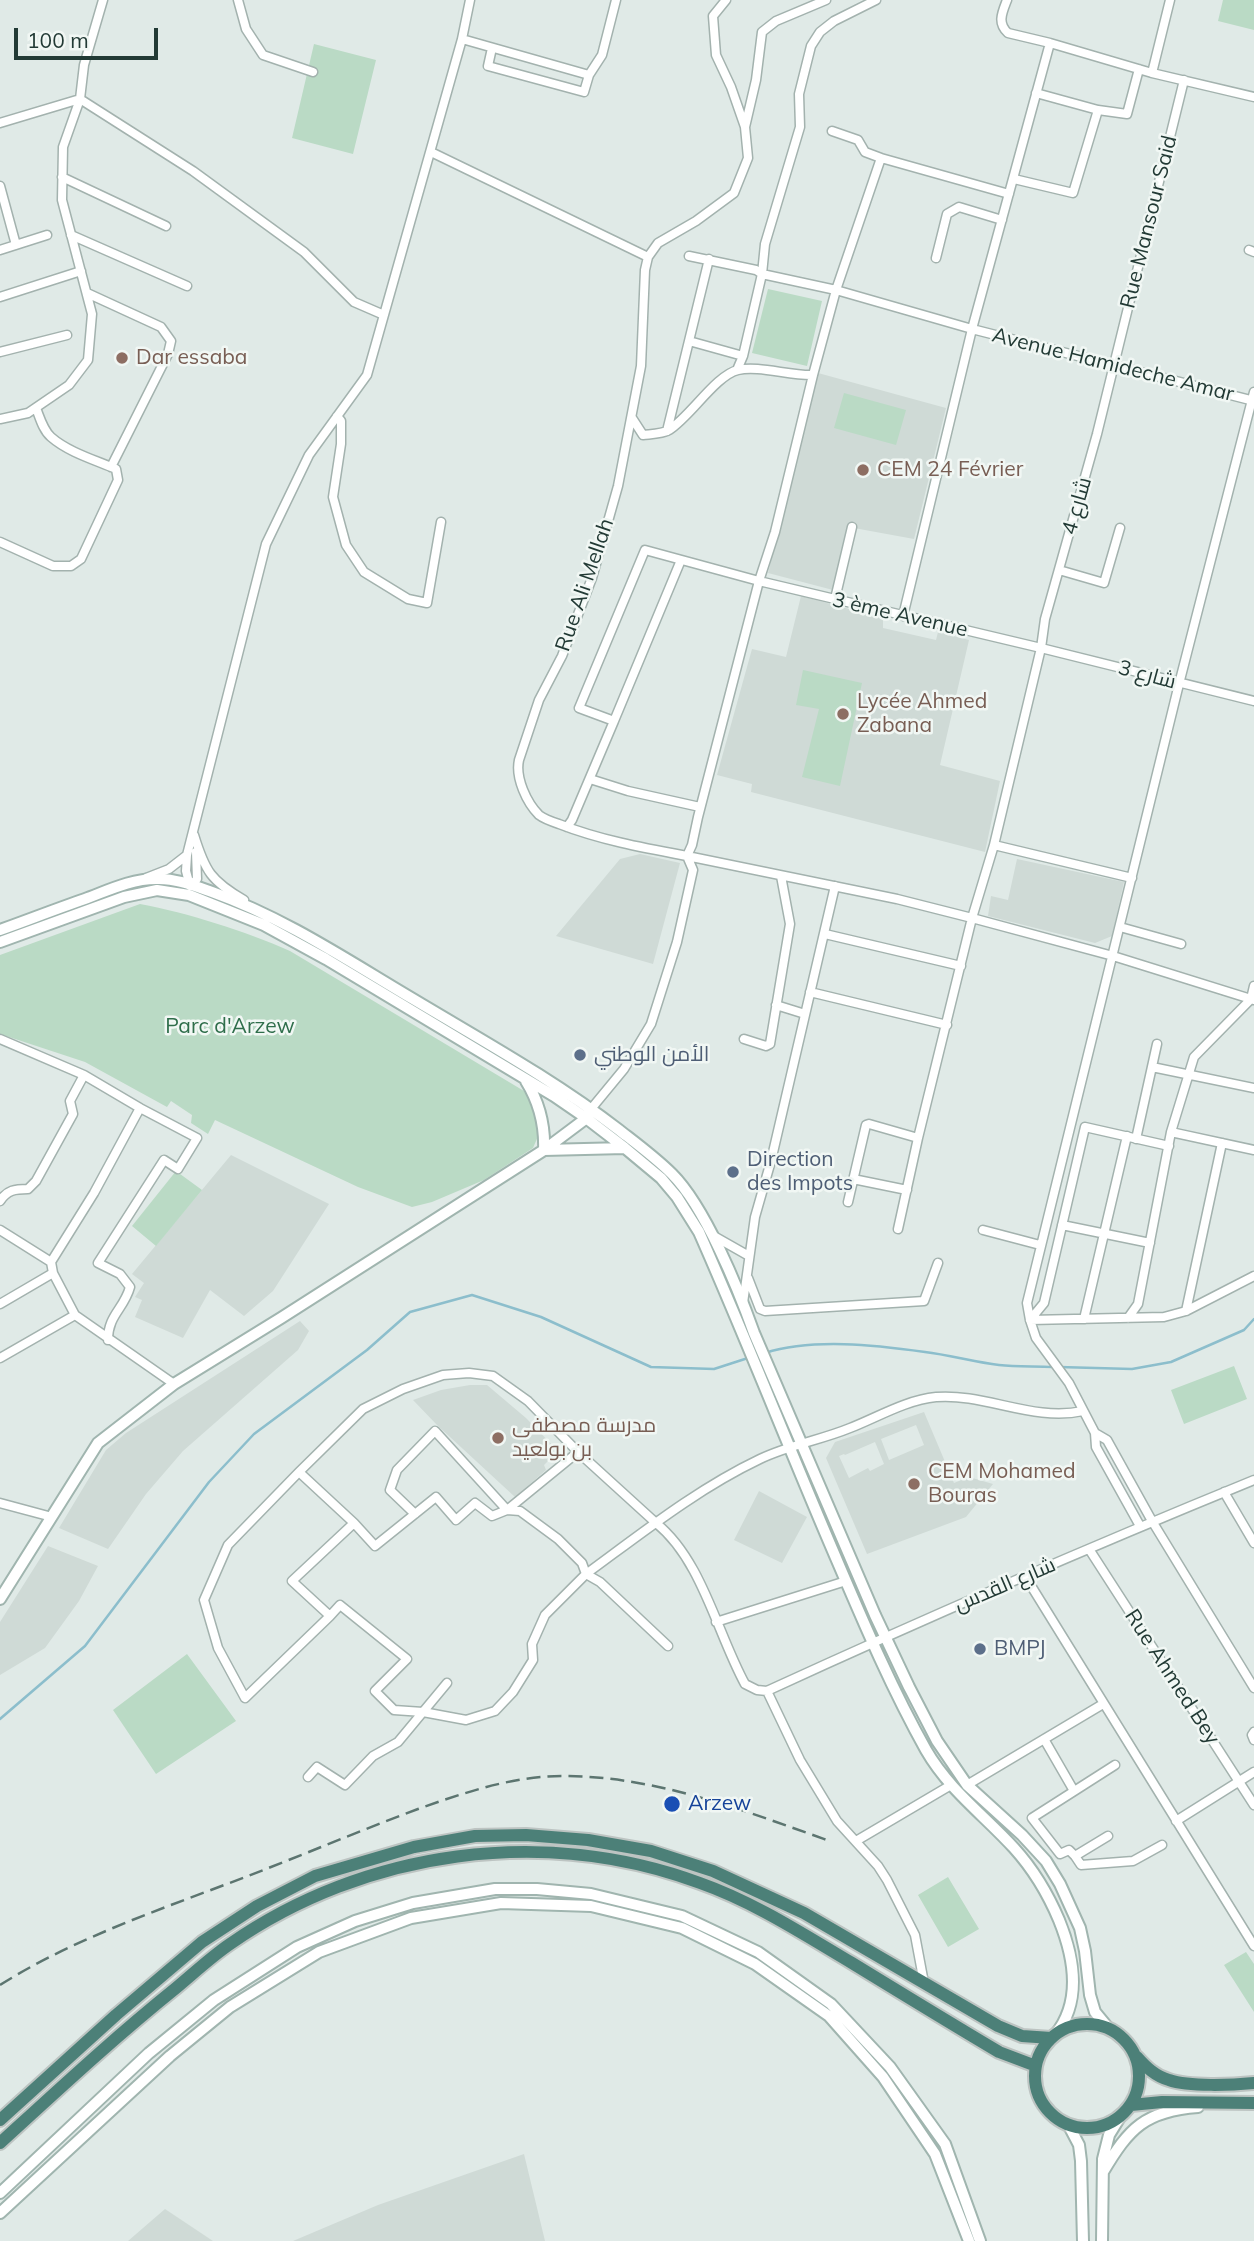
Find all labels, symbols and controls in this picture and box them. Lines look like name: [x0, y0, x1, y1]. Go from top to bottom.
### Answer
scale bar: [18, 14, 161, 58]
text: 100 m: [27, 27, 89, 53]
street label: Rue Mansour Said: [1115, 133, 1183, 311]
street label: Avenue Hamideche Amar: [989, 323, 1237, 407]
place label: Dar essaba: [136, 345, 247, 371]
marker: Dar essaba: [114, 350, 130, 366]
place label: CEM 24 Février: [877, 457, 1023, 483]
marker: CEM 24 Février: [855, 462, 871, 478]
street label: شارع 4: [1057, 474, 1097, 538]
street label: Rue Ali Mellah: [550, 515, 620, 655]
street label: 3 ème Avenue: [830, 587, 970, 643]
street label: شارع 3: [1115, 655, 1179, 695]
place label: Lycée Ahmed Zabana: [857, 689, 987, 739]
marker: Lycée Ahmed Zabana: [835, 706, 851, 722]
park label: Parc d'Arzew: [165, 1014, 295, 1040]
place label: الأمن الوطني: [594, 1042, 709, 1068]
marker: الأمن الوطني: [572, 1047, 588, 1063]
place label: Direction des Impots: [747, 1147, 853, 1197]
marker: Direction des Impots: [725, 1164, 741, 1180]
place label: مدرسة مصطفى بن بولعيد: [512, 1413, 656, 1463]
marker: مدرسة مصطفى بن بولعيد: [490, 1430, 506, 1446]
place label: CEM Mohamed Bouras: [928, 1459, 1076, 1509]
marker: CEM Mohamed Bouras: [906, 1476, 922, 1492]
street label: شارع القدس: [951, 1552, 1059, 1618]
street label: Rue Ahmed Bey: [1119, 1605, 1225, 1749]
place label: BMPJ: [994, 1636, 1046, 1662]
marker: BMPJ: [972, 1641, 988, 1657]
place label: Arzew: [688, 1791, 751, 1817]
marker: Arzew: [662, 1794, 682, 1814]

